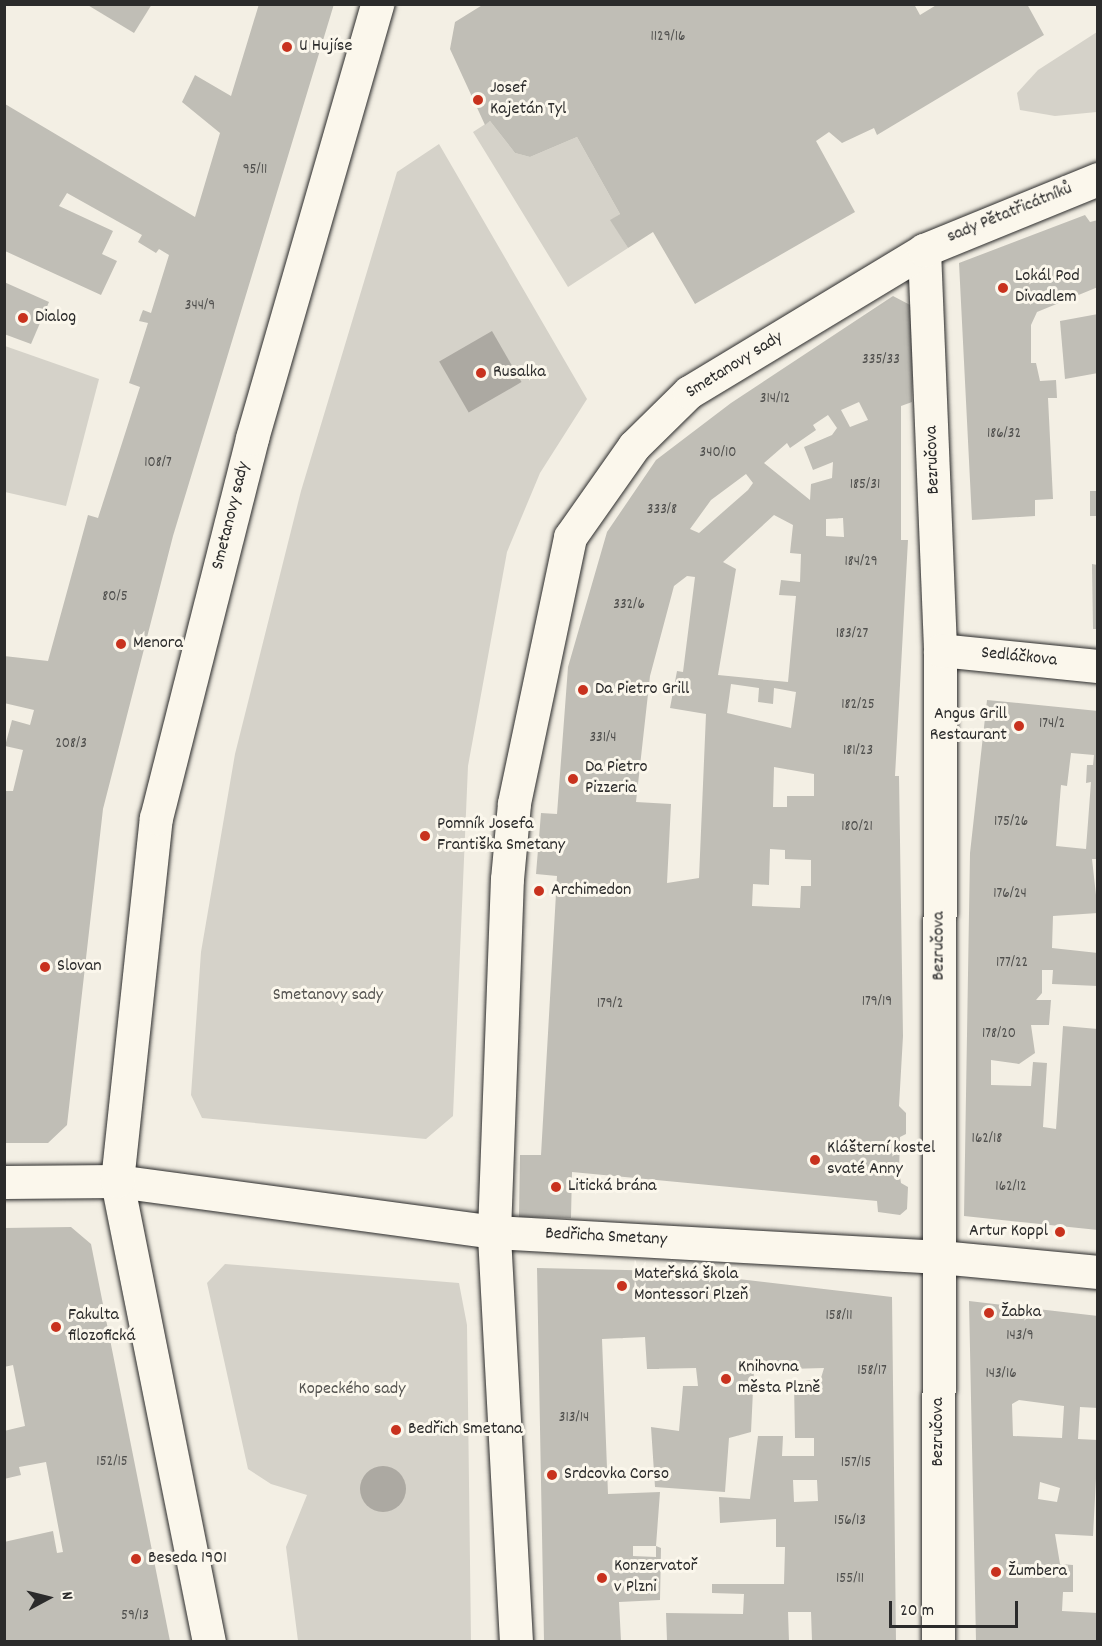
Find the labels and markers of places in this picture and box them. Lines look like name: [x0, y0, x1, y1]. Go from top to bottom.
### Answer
place label: U Hujíse: [299, 36, 352, 58]
marker: U Hujíse: [280, 40, 294, 54]
place label: Josef Kajetán Tyl: [490, 79, 566, 122]
marker: Josef Kajetán Tyl: [471, 93, 485, 107]
place label: Lokál Pod Divadlem: [1015, 267, 1080, 310]
marker: Lokál Pod Divadlem: [996, 281, 1010, 295]
place label: Dialog: [35, 307, 76, 329]
marker: Dialog: [16, 311, 30, 325]
place label: Rusalka: [493, 362, 546, 384]
marker: Rusalka: [474, 366, 488, 380]
place label: Menora: [133, 633, 183, 655]
marker: Menora: [114, 637, 128, 651]
place label: Da Pietro Grill: [595, 679, 689, 701]
marker: Da Pietro Grill: [576, 683, 590, 697]
place label: Angus Grill Restaurant: [930, 705, 1007, 748]
marker: Angus Grill Restaurant: [1012, 719, 1026, 733]
place label: Da Pietro Pizzeria: [585, 758, 648, 800]
marker: Da Pietro Pizzeria: [566, 772, 580, 786]
place label: Pomník Josefa Františka Smetany: [437, 815, 565, 858]
marker: Pomník Josefa Františka Smetany: [418, 829, 432, 843]
place label: Archimedon: [551, 880, 631, 902]
marker: Archimedon: [532, 884, 546, 898]
place label: Slovan: [57, 956, 101, 978]
marker: Slovan: [38, 960, 52, 974]
place label: Klášterní kostel svaté Anny: [827, 1139, 935, 1182]
marker: Klášterní kostel svaté Anny: [808, 1153, 822, 1167]
place label: Litická brána: [568, 1176, 657, 1198]
marker: Litická brána: [549, 1180, 563, 1194]
place label: Artur Koppl: [969, 1221, 1048, 1243]
marker: Artur Koppl: [1053, 1225, 1067, 1239]
place label: Mateřská škola Montessori Plzeň: [634, 1265, 748, 1308]
marker: Mateřská škola Montessori Plzeň: [615, 1279, 629, 1293]
place label: Žabka: [1001, 1302, 1041, 1324]
place label: Fakulta filozofická: [68, 1306, 135, 1348]
marker: Žabka: [982, 1306, 996, 1320]
marker: Fakulta filozofická: [49, 1320, 63, 1334]
place label: Knihovna města Plzně: [738, 1358, 820, 1400]
marker: Knihovna města Plzně: [719, 1372, 733, 1386]
place label: Bedřich Smetana: [408, 1419, 522, 1441]
marker: Bedřich Smetana: [389, 1423, 403, 1437]
place label: Srdcovka Corso: [564, 1464, 669, 1486]
marker: Srdcovka Corso: [545, 1468, 559, 1482]
place label: Beseda 1901: [148, 1548, 227, 1570]
marker: Beseda 1901: [129, 1552, 143, 1566]
place label: Konzervatoř v Plzni: [614, 1557, 697, 1600]
place label: Žumbera: [1008, 1561, 1067, 1583]
marker: Žumbera: [989, 1565, 1003, 1579]
marker: Konzervatoř v Plzni: [595, 1571, 609, 1585]

